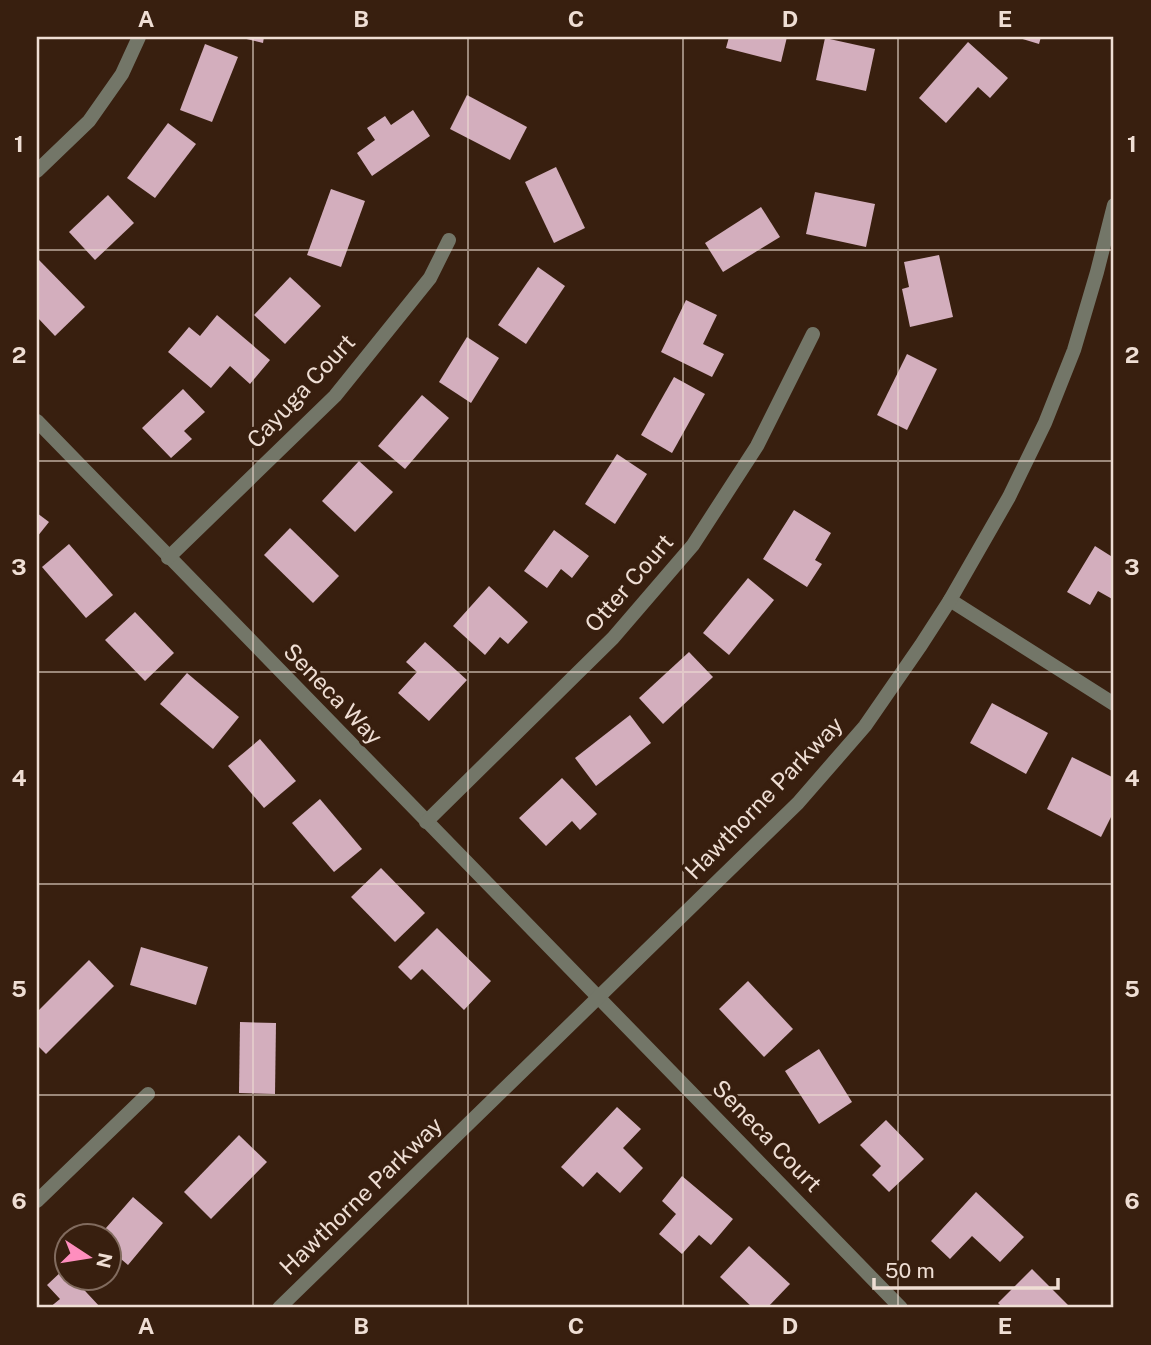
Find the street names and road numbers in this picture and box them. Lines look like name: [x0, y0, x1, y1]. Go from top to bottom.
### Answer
street label: Cayuga Court: [241, 328, 360, 453]
street label: Otter Court: [579, 528, 678, 637]
street label: Seneca Way: [278, 637, 388, 750]
street label: Hawthorne Parkway: [679, 711, 848, 885]
street label: Seneca Court: [707, 1074, 828, 1197]
street label: Hawthorne Parkway: [274, 1111, 448, 1280]

